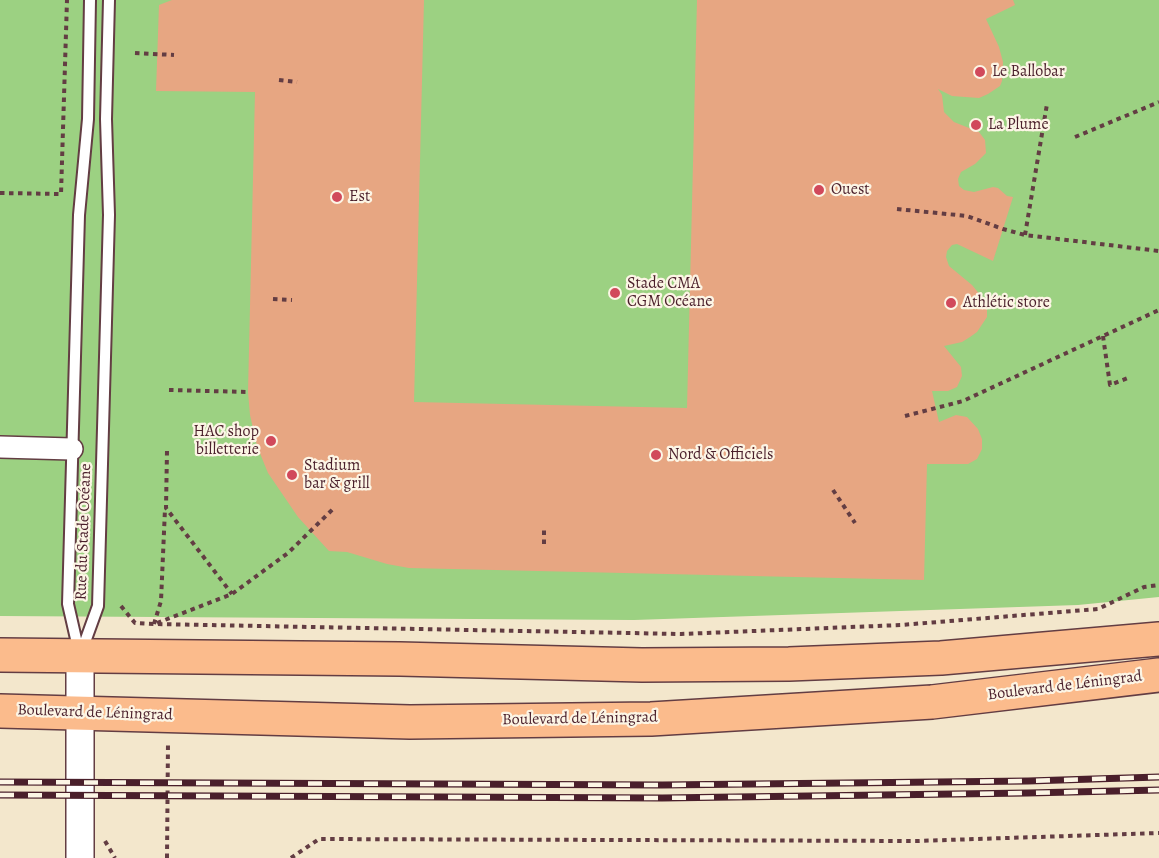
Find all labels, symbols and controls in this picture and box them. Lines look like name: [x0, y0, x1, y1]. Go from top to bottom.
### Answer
place label: Le Ballobar: [992, 62, 1065, 82]
marker: Le Ballobar: [973, 65, 987, 79]
place label: La Plume: [988, 115, 1049, 135]
marker: La Plume: [969, 118, 983, 132]
place label: Ouest: [831, 180, 870, 200]
marker: Ouest: [812, 183, 826, 197]
place label: Est: [349, 187, 370, 207]
marker: Est: [330, 190, 344, 204]
place label: Stade CMA CGM Océane: [627, 274, 712, 312]
marker: Stade CMA CGM Océane: [608, 286, 622, 300]
place label: Athlétic store: [963, 293, 1050, 313]
marker: Athlétic store: [944, 296, 958, 310]
place label: HAC shop billetterie: [193, 422, 259, 460]
marker: HAC shop billetterie: [264, 434, 278, 448]
place label: Nord & Officiels: [668, 445, 773, 465]
marker: Nord & Officiels: [649, 448, 663, 462]
place label: Stadium bar & grill: [304, 456, 370, 494]
street label: Rue du Stade Océane: [72, 463, 96, 601]
marker: Stadium bar & grill: [285, 468, 299, 482]
street label: Boulevard de Léningrad: [987, 667, 1143, 705]
street label: Boulevard de Léningrad: [17, 701, 173, 725]
street label: Boulevard de Léningrad: [502, 708, 658, 730]

